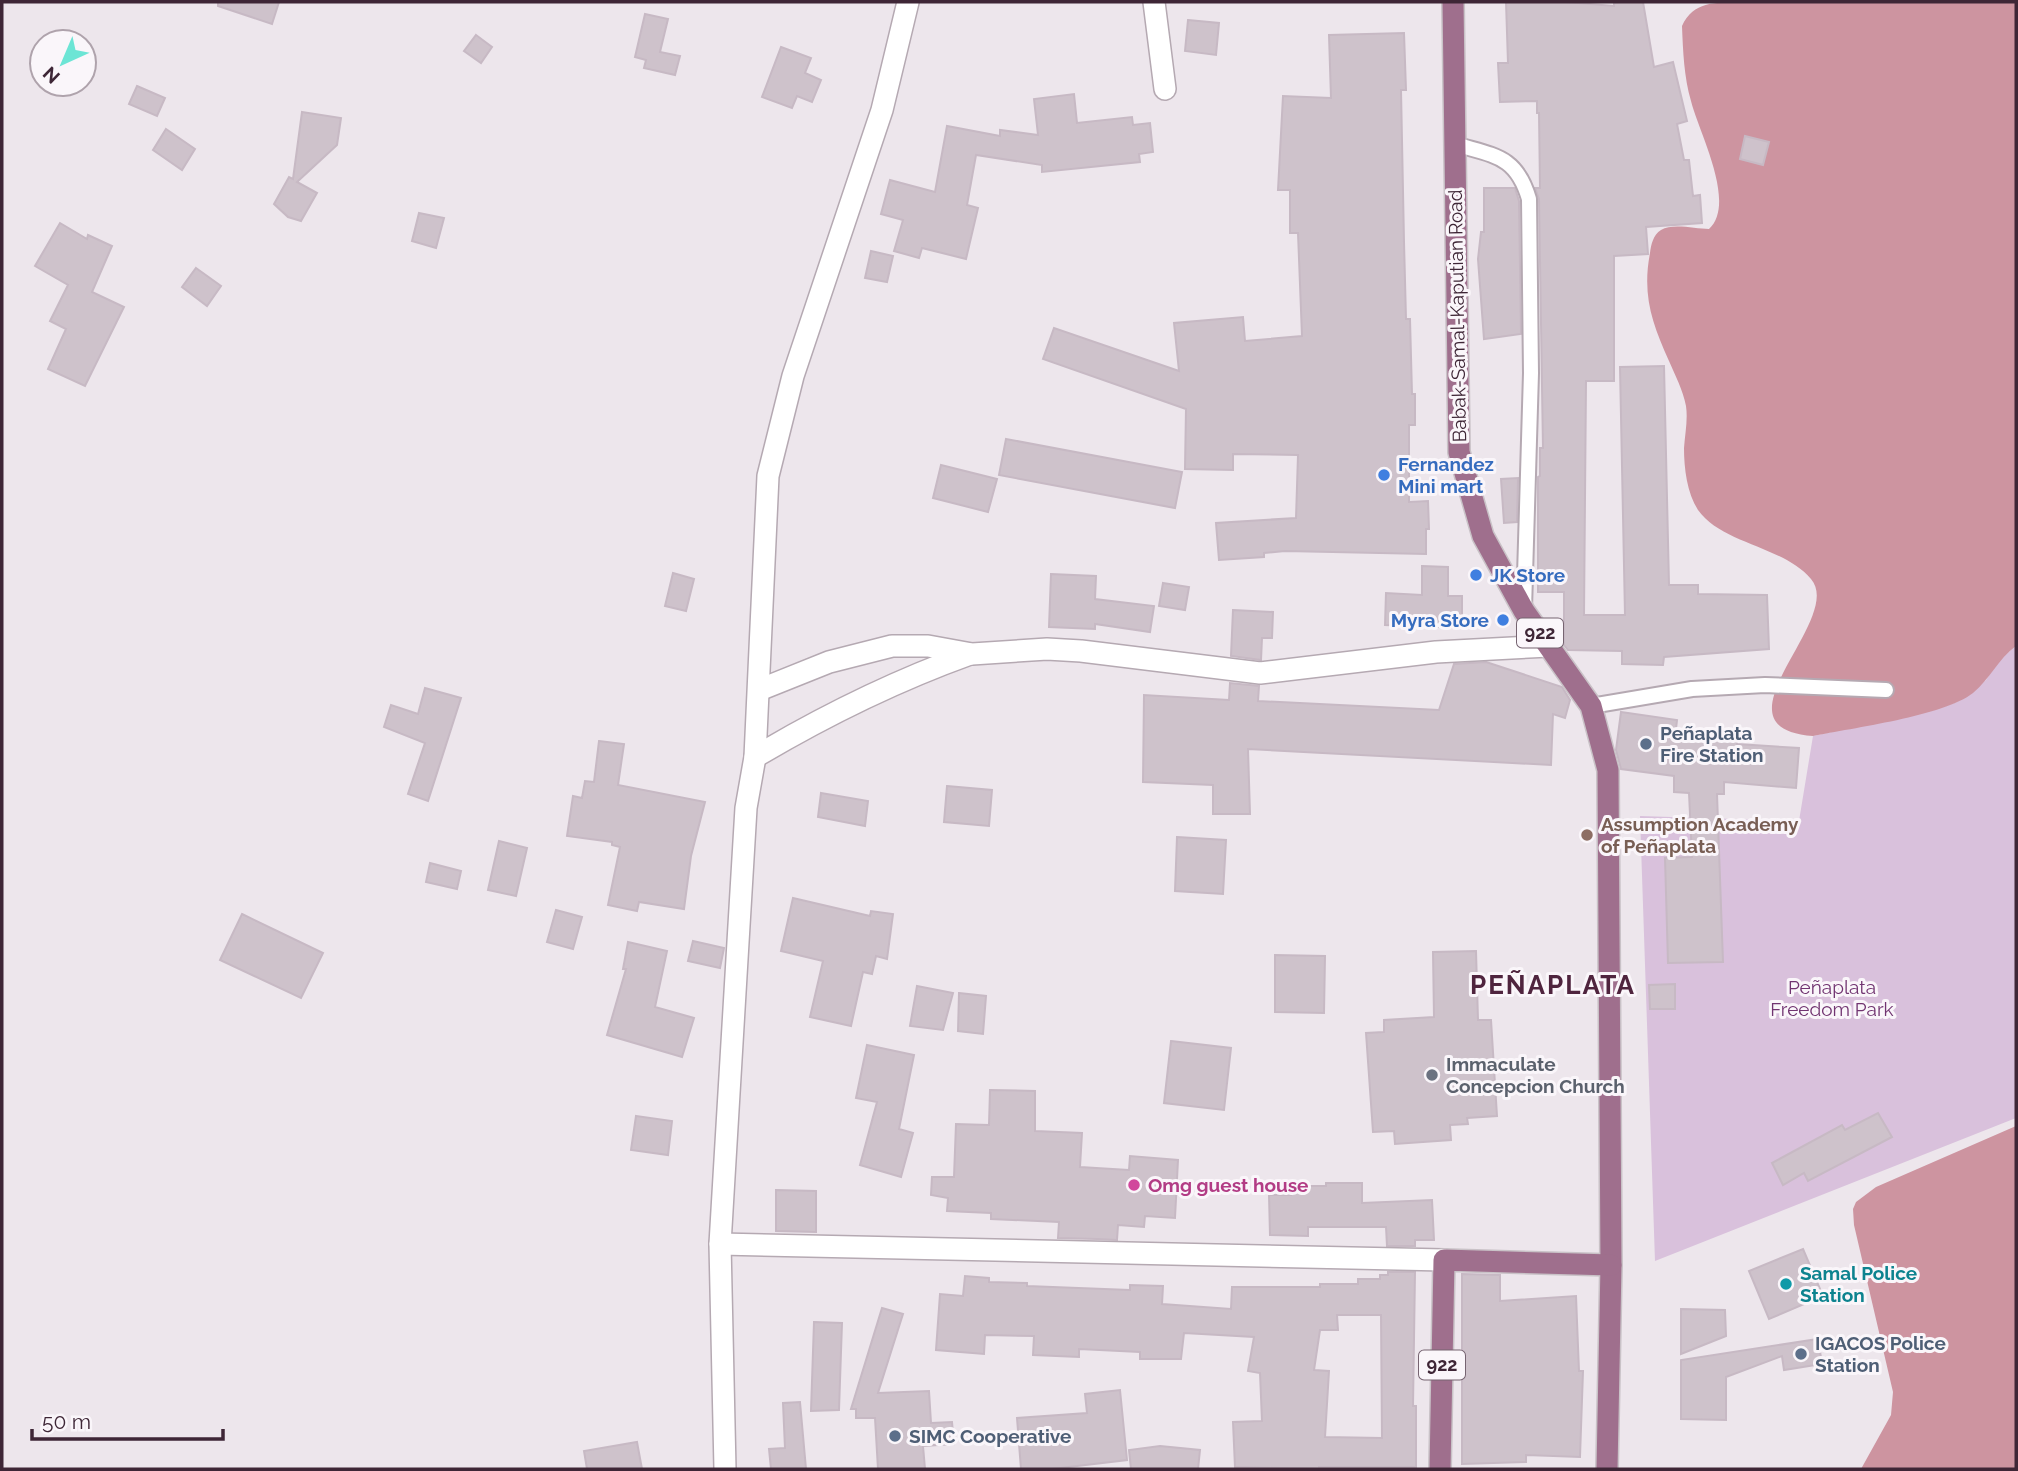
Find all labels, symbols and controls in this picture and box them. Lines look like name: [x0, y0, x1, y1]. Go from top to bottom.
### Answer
north arrow: [28, 28, 98, 98]
text: N: [38, 62, 64, 88]
street label: Babak-Samal-Kaputian Road: [1444, 189, 1470, 443]
place label: Fernandez Mini mart: [1398, 453, 1494, 497]
marker: Fernandez Mini mart: [1376, 467, 1392, 483]
place label: JK Store: [1490, 564, 1565, 586]
marker: JK Store: [1468, 567, 1484, 583]
place label: Myra Store: [1391, 609, 1489, 631]
marker: Myra Store: [1495, 612, 1511, 628]
road number: 922: [1517, 618, 1563, 648]
place label: Peñaplata Fire Station: [1660, 722, 1764, 766]
marker: Peñaplata Fire Station: [1638, 736, 1654, 752]
place label: Assumption Academy of Peñaplata: [1601, 813, 1799, 857]
marker: Assumption Academy of Peñaplata: [1579, 827, 1595, 843]
district label: PEÑAPLATA: [1470, 970, 1636, 1000]
park label: Peñaplata Freedom Park: [1770, 976, 1894, 1020]
place label: Immaculate Concepcion Church: [1446, 1053, 1625, 1097]
marker: Immaculate Concepcion Church: [1424, 1067, 1440, 1083]
place label: Omg guest house: [1148, 1174, 1308, 1196]
marker: Omg guest house: [1126, 1177, 1142, 1193]
place label: Samal Police Station: [1800, 1262, 1917, 1306]
marker: Samal Police Station: [1778, 1276, 1794, 1292]
place label: IGACOS Police Station: [1815, 1332, 1946, 1376]
marker: IGACOS Police Station: [1793, 1346, 1809, 1362]
road number: 922: [1419, 1350, 1465, 1380]
scale bar: [32, 1398, 222, 1442]
text: 50 m: [42, 1409, 91, 1434]
place label: SIMC Cooperative: [909, 1425, 1071, 1447]
marker: SIMC Cooperative: [887, 1428, 903, 1444]

